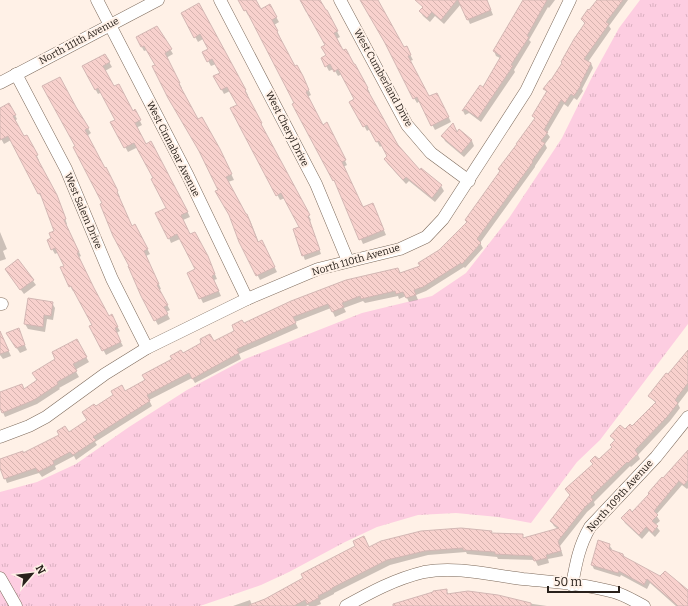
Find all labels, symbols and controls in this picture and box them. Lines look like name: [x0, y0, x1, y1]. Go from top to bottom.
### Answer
street label: North 111th Avenue: [37, 15, 121, 67]
street label: West Cumberland Drive: [351, 27, 415, 129]
street label: West Cheryl Drive: [263, 90, 311, 168]
street label: West Cinnabar Avenue: [144, 99, 202, 199]
street label: West Salem Drive: [62, 171, 104, 251]
street label: North 110th Avenue: [311, 242, 401, 278]
street label: North 109th Avenue: [584, 457, 656, 535]
north arrow: [12, 554, 52, 594]
text: N: [33, 563, 48, 577]
scale bar: [548, 568, 619, 594]
text: 50 m: [554, 575, 583, 589]

